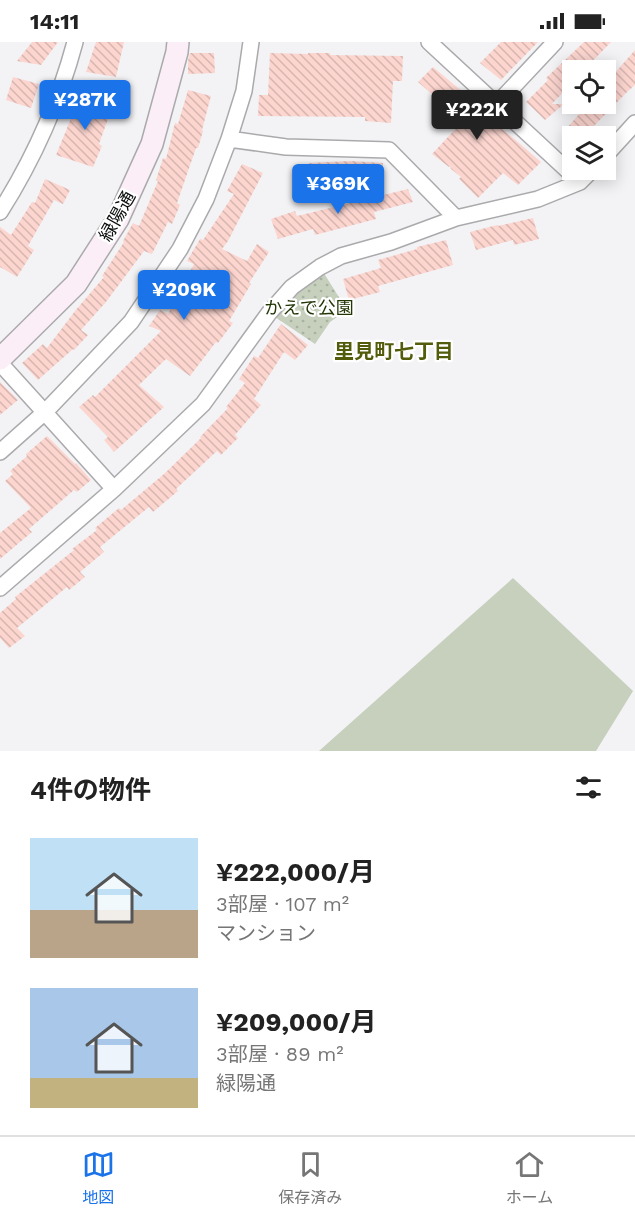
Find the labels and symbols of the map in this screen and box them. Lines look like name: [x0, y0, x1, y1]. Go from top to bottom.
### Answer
pin: ¥287K: [43, 80, 127, 131]
pin: ¥222K: [435, 90, 519, 141]
pin: ¥369K: [296, 164, 380, 215]
street label: 緑陽通: [95, 187, 139, 245]
pin: ¥209K: [142, 270, 226, 321]
park label: かえで公園: [264, 297, 354, 318]
district label: 里見町七丁目: [334, 339, 454, 363]

